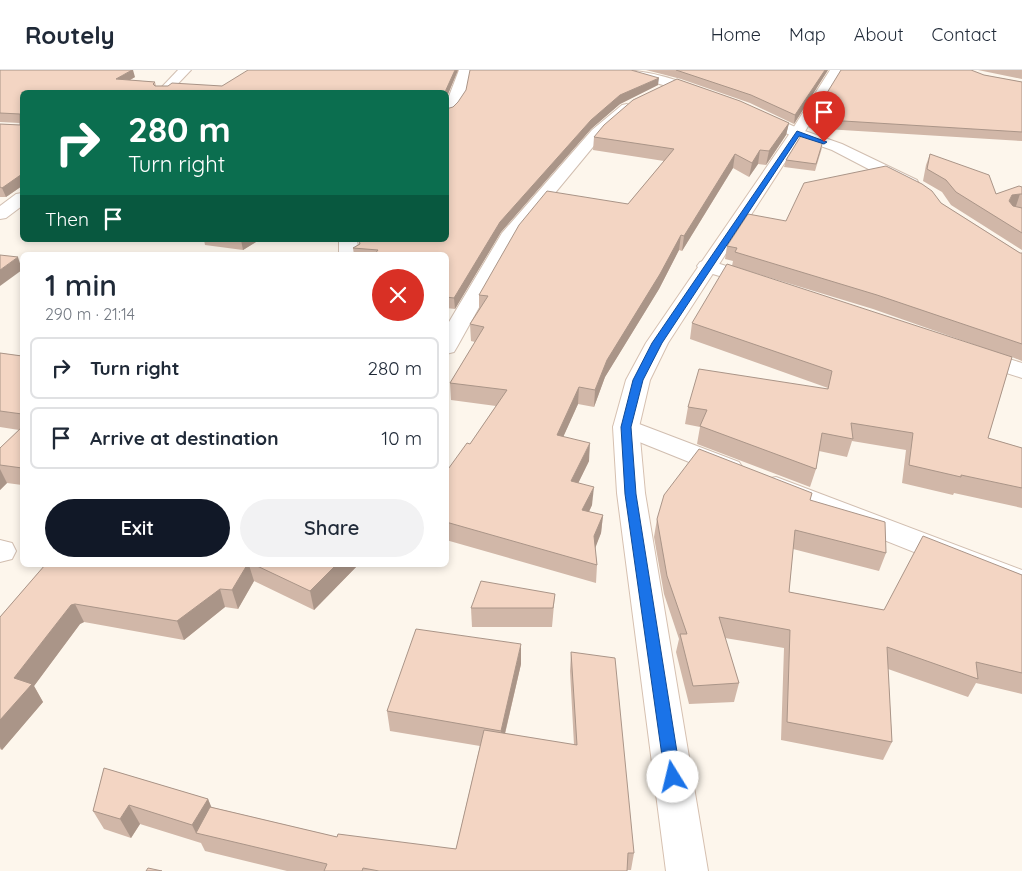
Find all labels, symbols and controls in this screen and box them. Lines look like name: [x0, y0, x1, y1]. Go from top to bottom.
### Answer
text: Routely: [25, 20, 115, 50]
text: Home: [711, 23, 761, 46]
text: Map: [789, 23, 826, 46]
text: About: [854, 23, 904, 46]
text: Contact: [932, 23, 997, 46]
pin: [803, 91, 845, 142]
icon: arrive: [810, 98, 838, 126]
text: 280 m: [128, 107, 231, 151]
icon: right: [45, 110, 110, 175]
text: Turn right: [128, 150, 225, 178]
icon: arrive: [99, 205, 127, 233]
text: Then: [45, 207, 89, 231]
text: 1 min: [45, 266, 117, 304]
button: close: [372, 269, 424, 321]
text: 290 m · 21:14: [45, 304, 135, 324]
icon: right: [47, 354, 75, 382]
text: Turn right: [90, 356, 179, 380]
text: 280 m: [367, 356, 422, 380]
icon: arrive: [47, 424, 75, 452]
text: Arrive at destination: [90, 426, 279, 450]
text: 10 m: [381, 426, 422, 450]
button: Exit: [45, 499, 230, 557]
button: Share: [240, 499, 424, 557]
position arrow: [646, 750, 698, 802]

